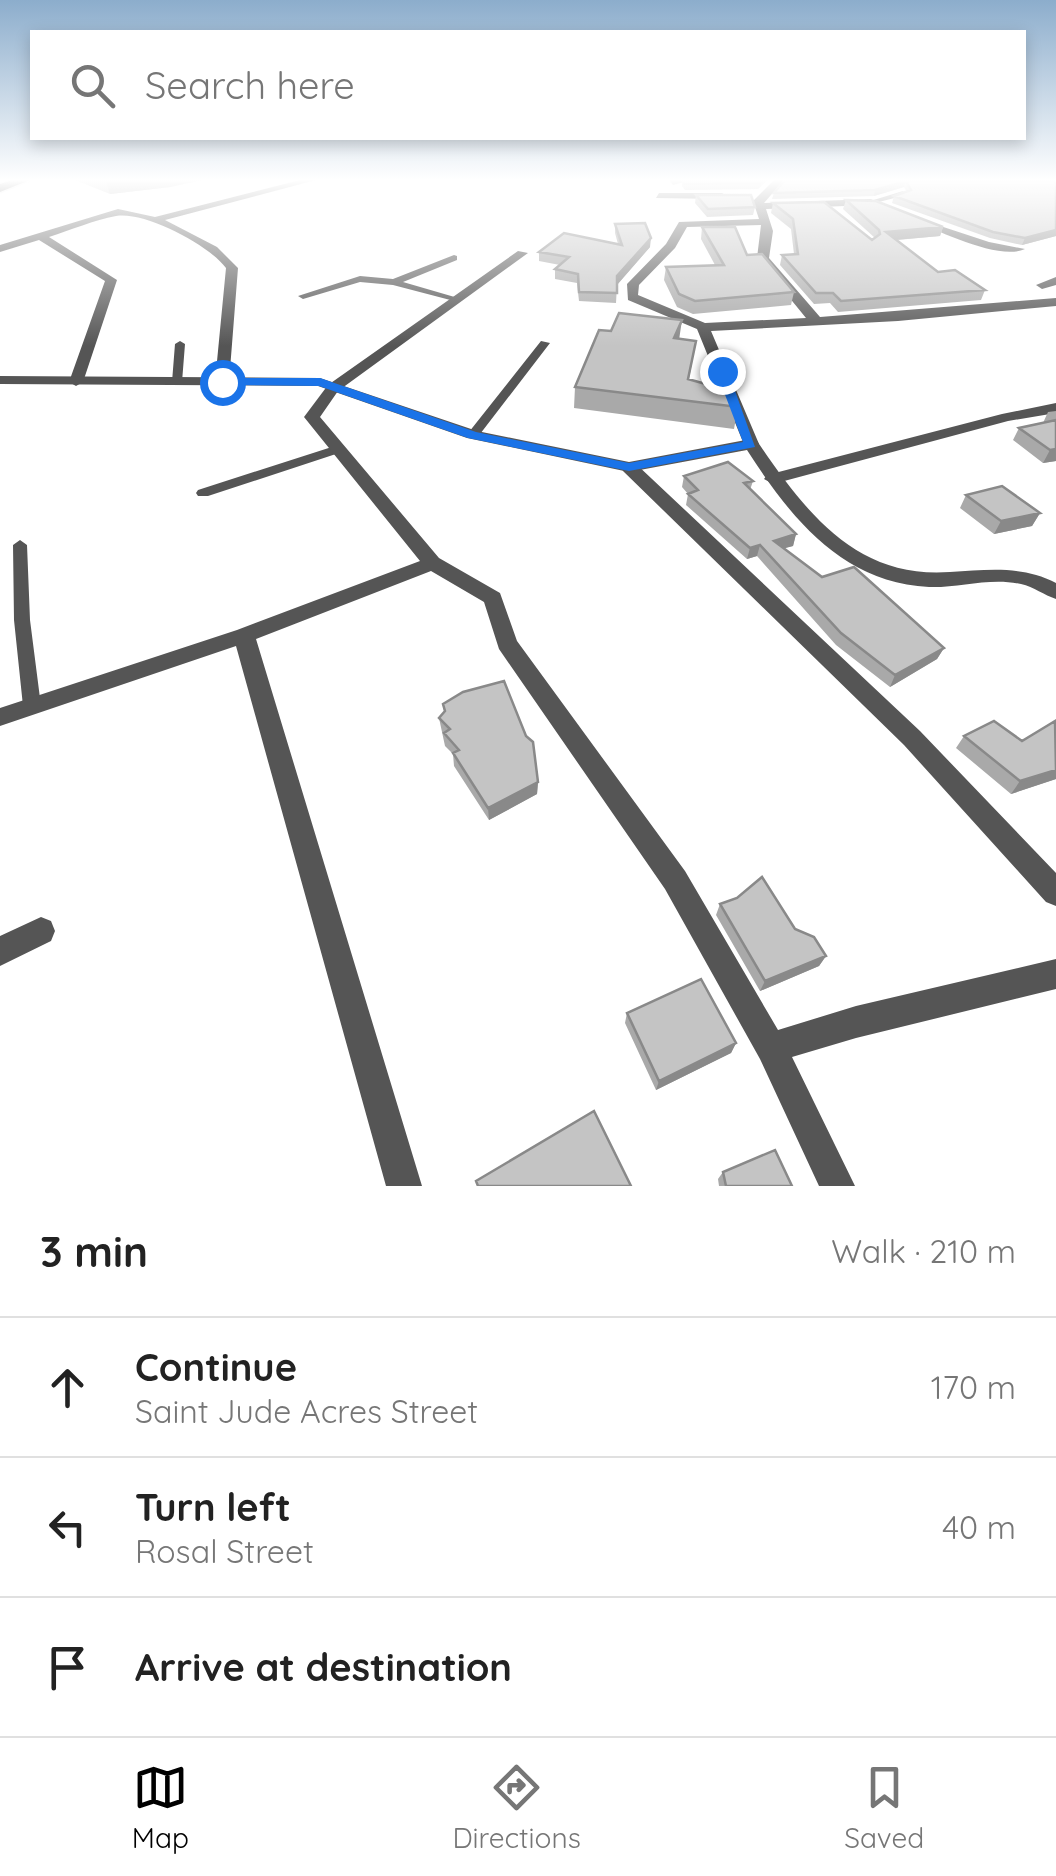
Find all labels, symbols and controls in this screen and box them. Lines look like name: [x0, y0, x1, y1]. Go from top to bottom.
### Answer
search box: [30, 30, 1026, 140]
icon: search: [65, 58, 120, 113]
text: Search here: [145, 61, 355, 109]
route end: [700, 349, 746, 395]
route start: [200, 360, 246, 406]
text: 3 min: [40, 1225, 148, 1278]
text: Walk · 210 m: [831, 1231, 1016, 1271]
text: Continue: [135, 1343, 297, 1391]
icon: ahead: [40, 1360, 95, 1415]
text: 170 m: [931, 1367, 1016, 1407]
text: Saint Jude Acres Street: [135, 1391, 478, 1431]
text: Turn left: [135, 1483, 291, 1531]
icon: left: [40, 1500, 95, 1555]
text: 40 m: [942, 1507, 1016, 1547]
text: Rosal Street: [135, 1531, 314, 1571]
icon: arrive: [40, 1640, 95, 1695]
text: Arrive at destination: [135, 1643, 512, 1691]
tab: Map: [132, 1760, 189, 1855]
tab: Directions: [452, 1760, 581, 1855]
tab: Saved: [844, 1760, 924, 1855]

